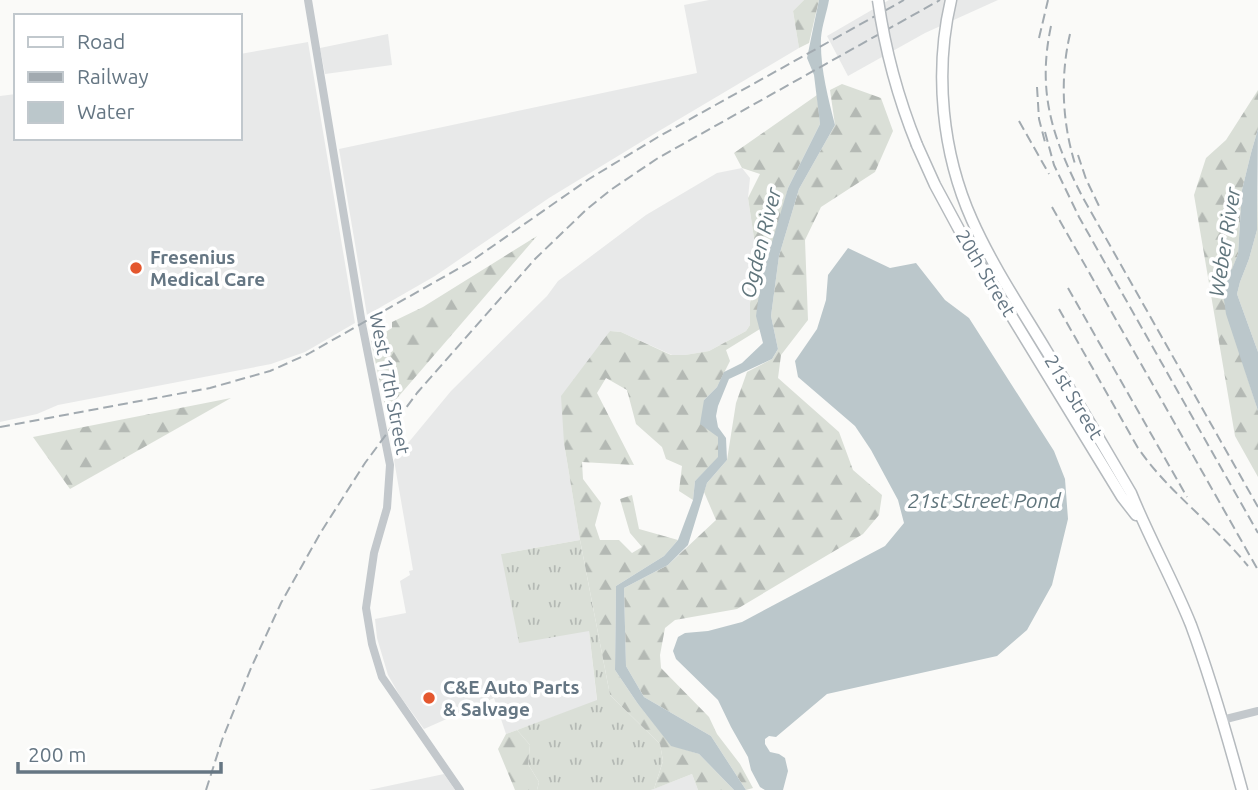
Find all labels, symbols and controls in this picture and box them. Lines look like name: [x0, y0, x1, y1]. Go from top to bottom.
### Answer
legend: [14, 14, 242, 140]
text: Road: [77, 29, 125, 53]
text: Railway: [77, 64, 149, 88]
text: Water: [77, 99, 135, 123]
water label: Ogden River: [735, 184, 786, 300]
water label: Weber River: [1204, 184, 1245, 298]
street label: 20th Street: [952, 226, 1021, 321]
place label: Fresenius Medical Care: [150, 246, 265, 290]
marker: Fresenius Medical Care: [128, 260, 144, 276]
street label: West 17th Street: [365, 310, 415, 457]
street label: 21st Street: [1040, 351, 1108, 444]
water label: 21st Street Pond: [907, 488, 1062, 512]
place label: C&E Auto Parts & Salvage: [443, 676, 579, 720]
marker: C&E Auto Parts & Salvage: [421, 690, 437, 706]
scale bar: [18, 730, 220, 774]
text: 200 m: [28, 742, 86, 766]

